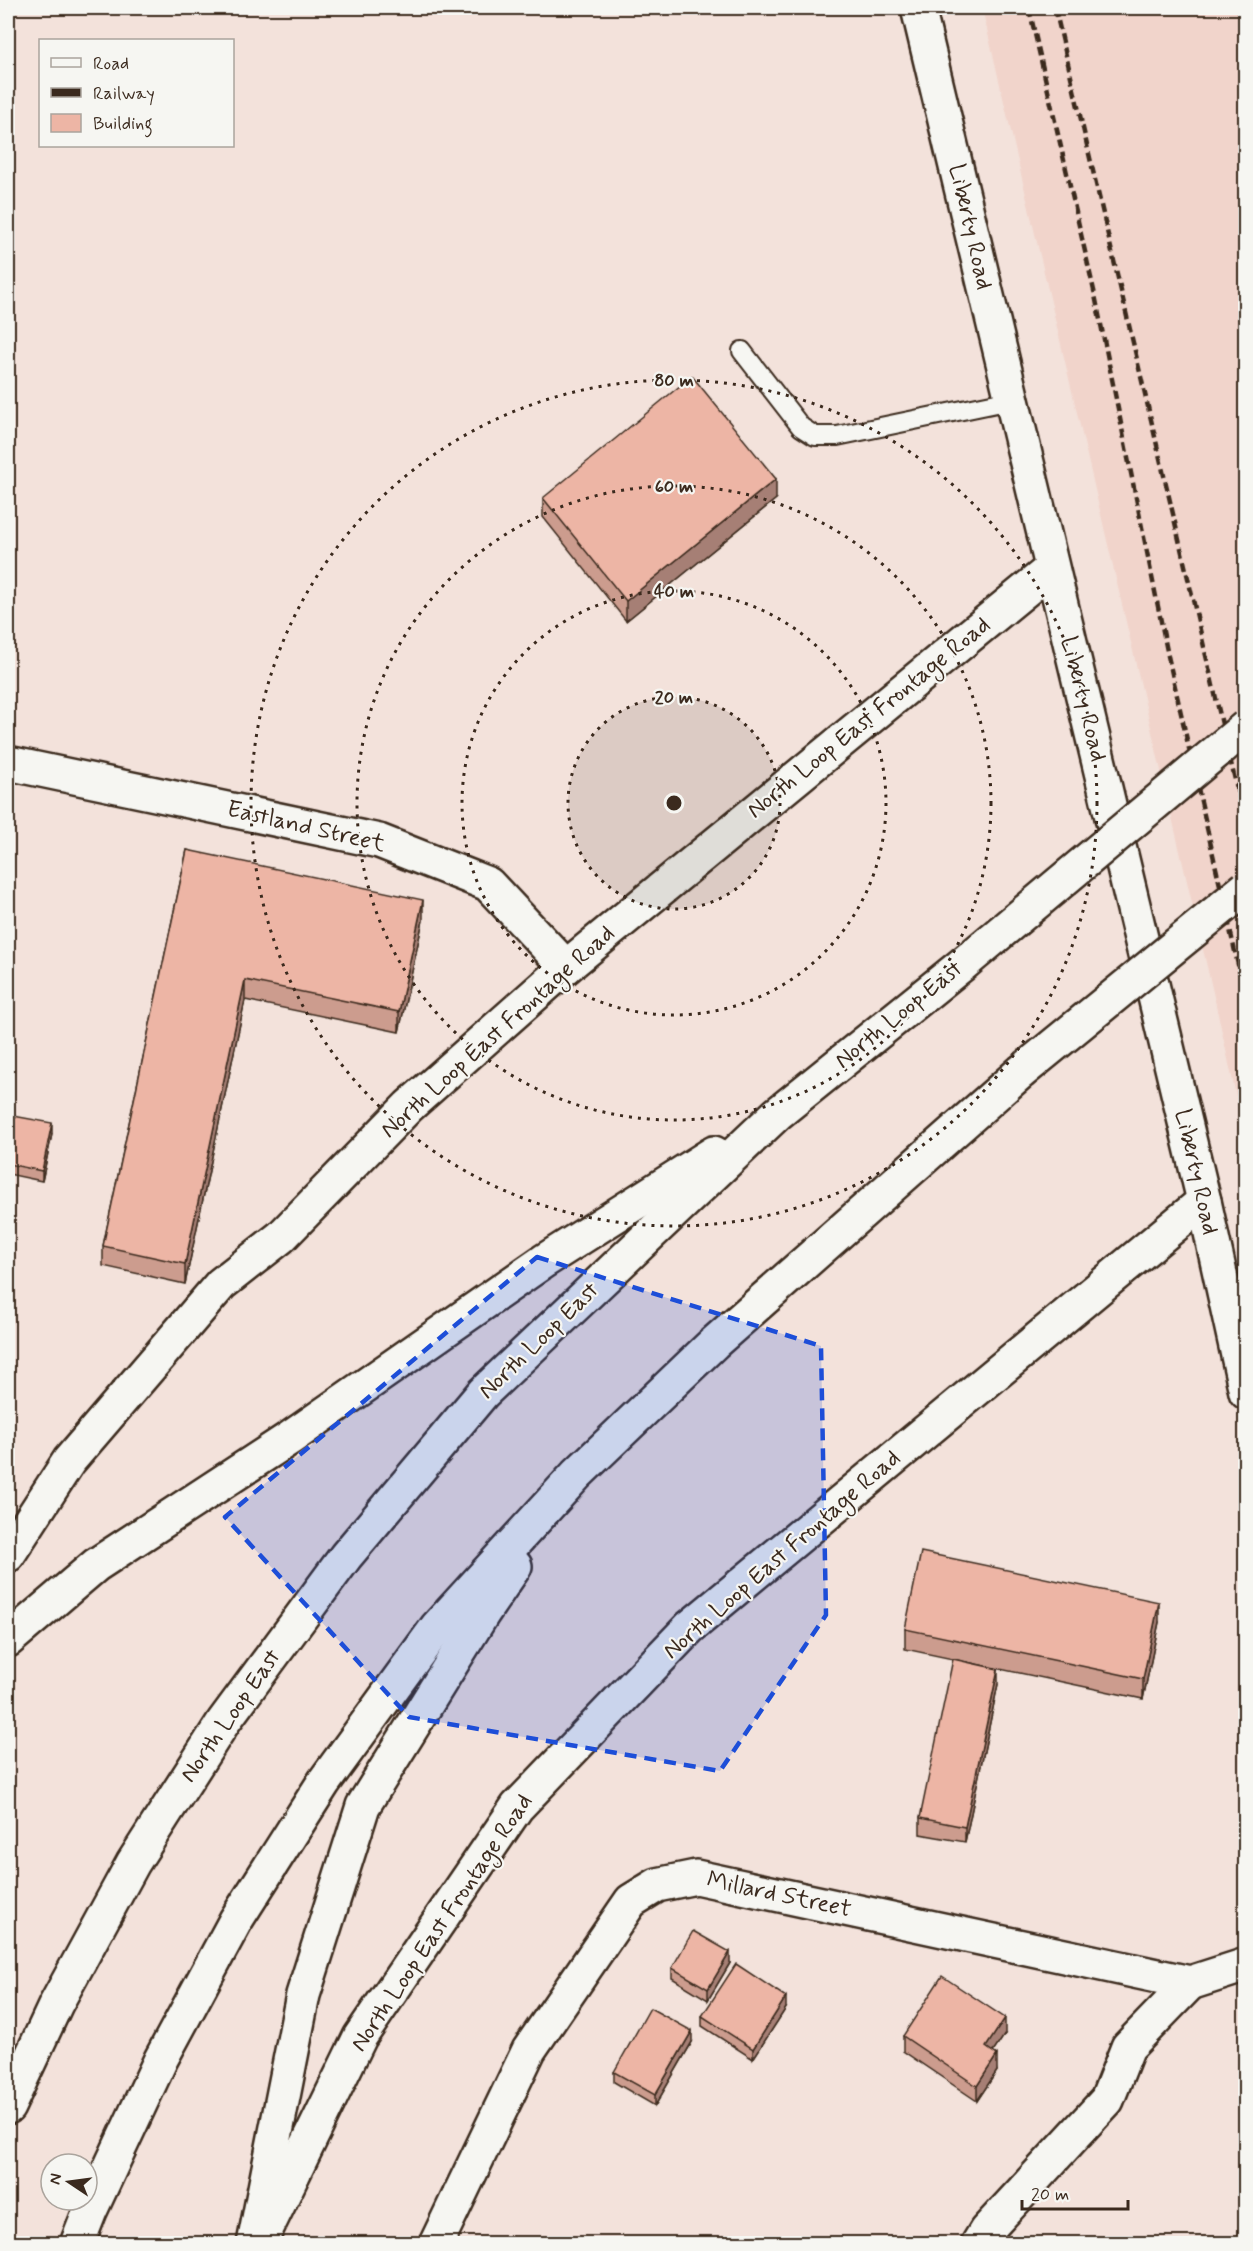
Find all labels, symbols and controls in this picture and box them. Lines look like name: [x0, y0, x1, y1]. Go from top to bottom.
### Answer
legend: [39, 39, 234, 147]
text: Road: [93, 52, 129, 76]
text: Railway: [93, 82, 155, 106]
text: Building: [93, 112, 153, 138]
street label: Liberty Road: [940, 161, 1000, 293]
text: 80 m: [654, 369, 694, 393]
text: 60 m: [655, 475, 693, 499]
text: 40 m: [654, 580, 694, 604]
street label: North Loop East Frontage Road: [741, 610, 998, 827]
street label: Liberty Road: [1052, 633, 1114, 765]
text: 20 m: [655, 686, 693, 710]
centre of rings: [664, 793, 684, 813]
street label: Eastland Street: [224, 794, 388, 860]
street label: North Loop East Frontage Road: [374, 919, 623, 1147]
street label: North Loop East: [829, 954, 970, 1076]
street label: Liberty Road: [1166, 1106, 1226, 1238]
street label: North Loop East: [472, 1275, 606, 1406]
street label: North Loop East Frontage Road: [657, 1443, 908, 1668]
street label: North Loop East: [174, 1643, 289, 1789]
street label: North Loop East Frontage Road: [344, 1788, 542, 2059]
street label: Millard Street: [704, 1865, 854, 1925]
north arrow: [39, 2152, 99, 2212]
text: N: [44, 2171, 67, 2187]
scale bar: [1022, 2173, 1128, 2211]
text: 20 m: [1031, 2183, 1069, 2207]

